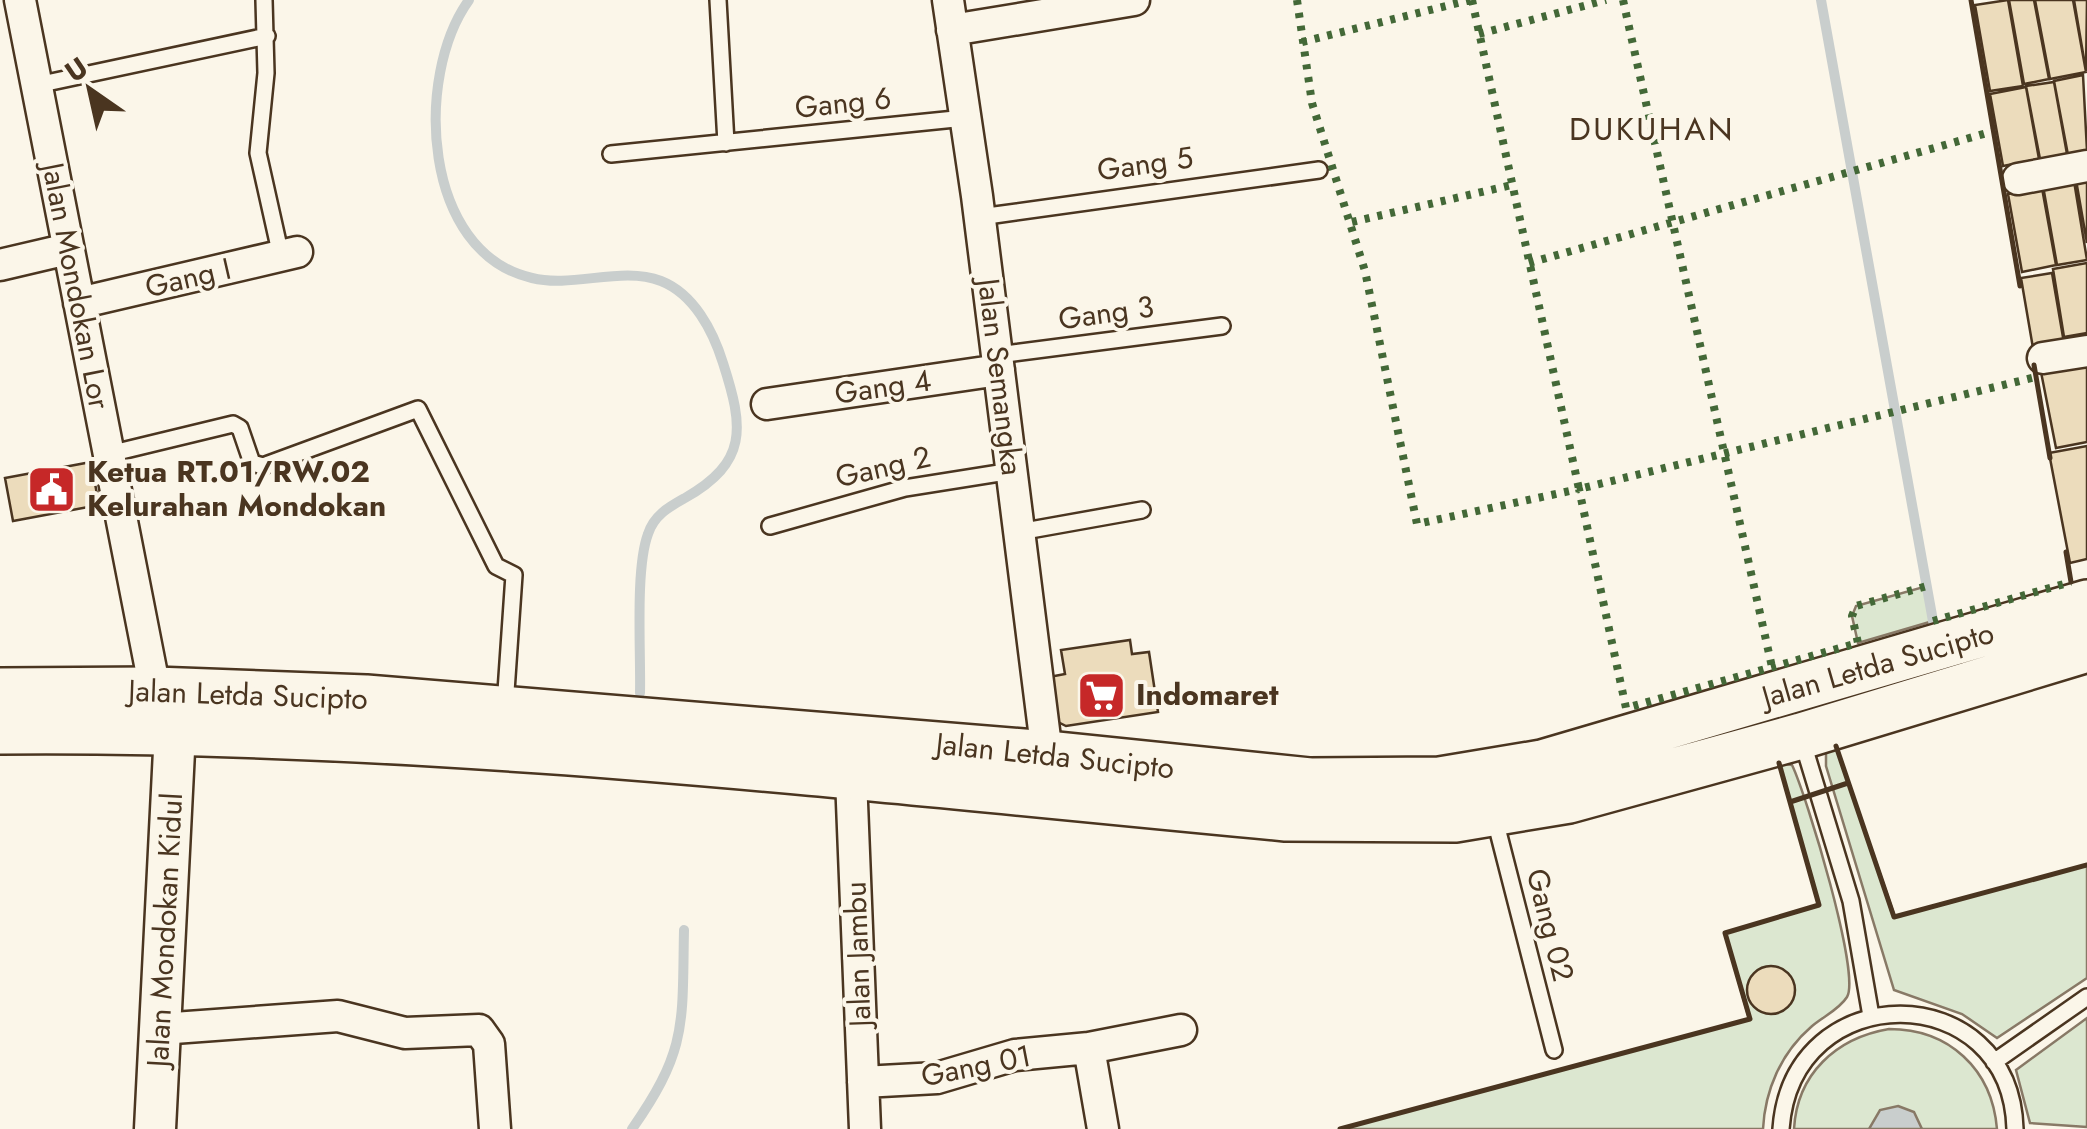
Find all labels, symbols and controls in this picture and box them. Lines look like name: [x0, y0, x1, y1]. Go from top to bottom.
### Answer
north arrow: [40, 40, 140, 140]
text: U: [57, 47, 96, 92]
street label: Gang 6: [793, 76, 893, 129]
district label: DUKUHAN: [1569, 106, 1735, 152]
street label: Gang 5: [1094, 136, 1196, 192]
street label: Jalan Mondokan Lor: [31, 155, 122, 413]
street label: Gang I: [141, 247, 235, 308]
street label: Jalan Semangka: [967, 272, 1034, 478]
street label: Gang 3: [1055, 285, 1156, 340]
street label: Gang 4: [832, 358, 934, 415]
street label: Gang 2: [831, 435, 935, 498]
place label: Ketua RT.01/RW.02 Kelurahan Mondokan: [87, 450, 386, 527]
public building icon: Ketua RT.01/RW.02 Kelurahan Mondokan: [26, 463, 78, 515]
street label: Jalan Letda Sucipto: [1753, 611, 1999, 719]
street label: Jalan Letda Sucipto: [124, 669, 368, 720]
supermarket icon: Indomaret: [1075, 669, 1127, 721]
place label: Indomaret: [1136, 673, 1279, 716]
street label: Jalan Letda Sucipto: [930, 721, 1176, 789]
street label: Jalan Mondokan Kidul: [136, 792, 193, 1072]
street label: Gang 02: [1516, 864, 1585, 986]
street label: Jalan Jambu: [833, 881, 882, 1032]
street label: Gang 01: [917, 1034, 1035, 1097]

